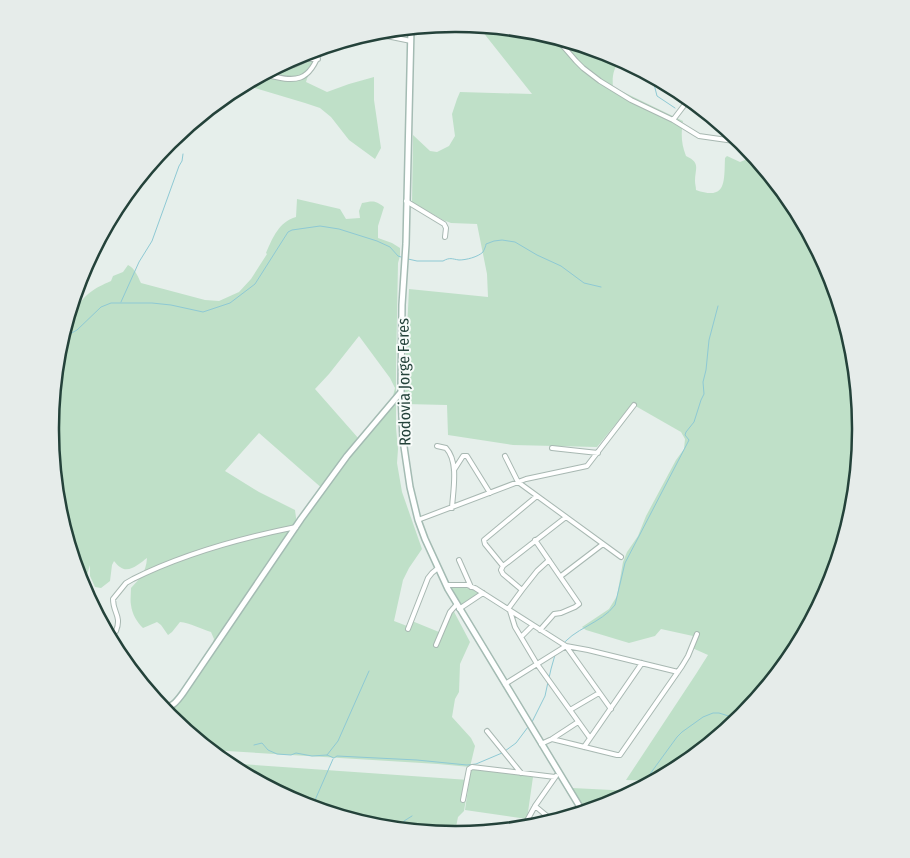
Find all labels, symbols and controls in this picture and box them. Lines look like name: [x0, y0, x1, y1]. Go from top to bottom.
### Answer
street label: Rodovia Jorge Feres: [393, 318, 415, 446]

